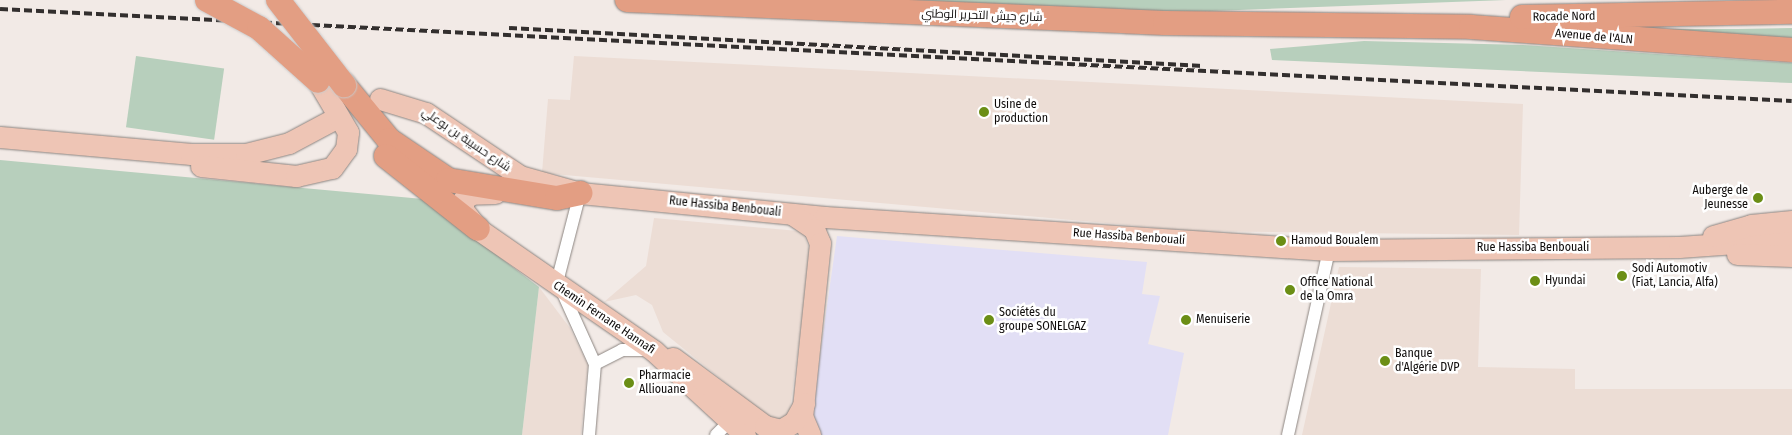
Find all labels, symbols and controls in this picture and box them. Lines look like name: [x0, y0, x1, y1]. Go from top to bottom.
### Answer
street label: شارع جيش التحرير الوطني: [921, 7, 1043, 25]
street label: Rocade Nord: [1533, 9, 1595, 25]
street label: Avenue de l'ALN: [1555, 26, 1633, 48]
place label: Usine de production: [994, 98, 1048, 126]
street label: شارع حسيبة بن بوعلي: [419, 105, 513, 175]
marker: Usine de production: [978, 106, 990, 118]
place label: Auberge de Jeunesse: [1693, 184, 1748, 212]
marker: Auberge de Jeunesse: [1752, 192, 1764, 204]
street label: Rue Hassiba Benbouali: [668, 194, 782, 220]
street label: Rue Hassiba Benbouali: [1072, 226, 1186, 248]
place label: Hamoud Boualem: [1291, 234, 1378, 248]
marker: Hamoud Boualem: [1275, 235, 1287, 247]
street label: Rue Hassiba Benbouali: [1477, 241, 1589, 255]
place label: Sodi Automotiv (Fiat, Lancia, Alfa): [1632, 262, 1718, 290]
marker: Sodi Automotiv (Fiat, Lancia, Alfa): [1616, 270, 1628, 282]
place label: Hyundai: [1545, 274, 1586, 288]
marker: Hyundai: [1529, 275, 1541, 287]
place label: Office National de la Omra: [1300, 276, 1373, 304]
street label: Chemin Fernane Hannafi: [550, 279, 658, 357]
marker: Office National de la Omra: [1284, 284, 1296, 296]
place label: Sociétés du groupe SONELGAZ: [999, 306, 1086, 334]
place label: Menuiserie: [1196, 313, 1250, 327]
marker: Sociétés du groupe SONELGAZ: [983, 314, 995, 326]
marker: Menuiserie: [1180, 314, 1192, 326]
place label: Banque d'Algérie DVP: [1395, 347, 1460, 375]
marker: Banque d'Algérie DVP: [1379, 355, 1391, 367]
place label: Pharmacie Alliouane: [639, 369, 691, 397]
marker: Pharmacie Alliouane: [623, 377, 635, 389]

